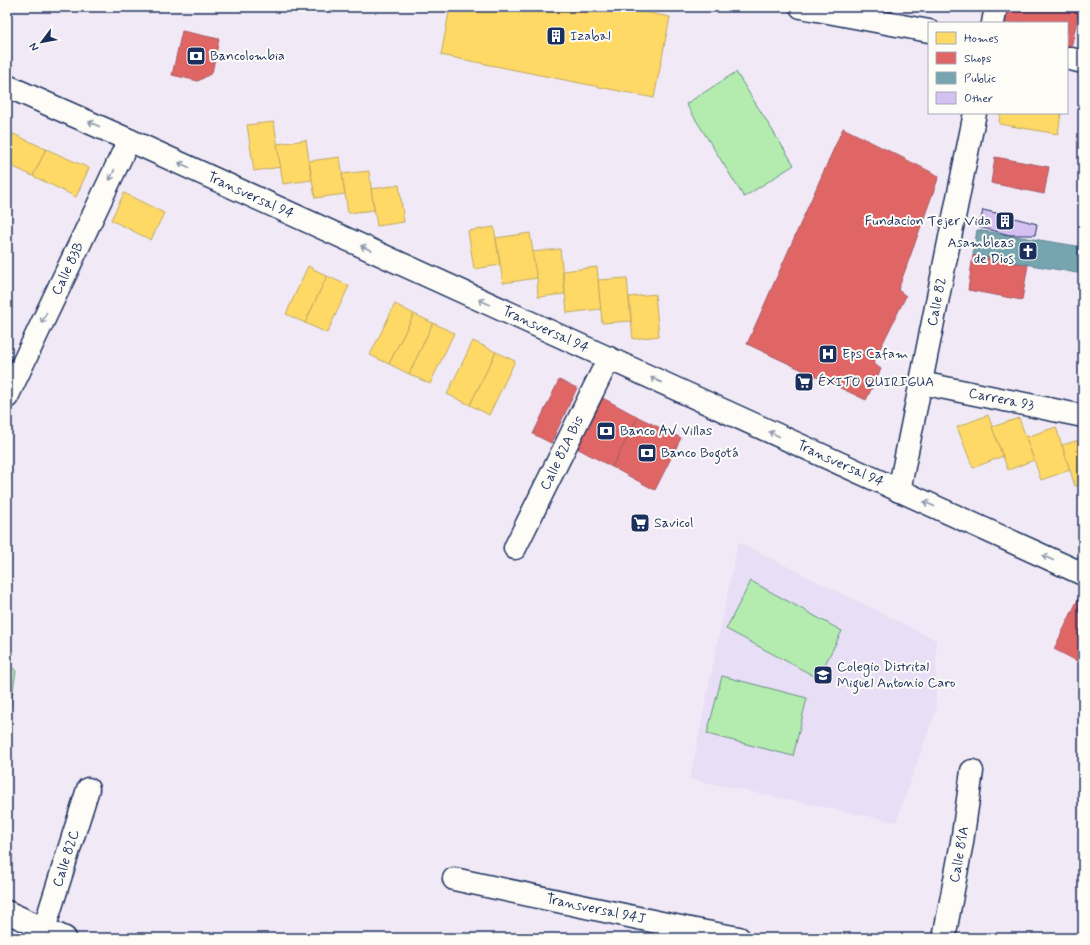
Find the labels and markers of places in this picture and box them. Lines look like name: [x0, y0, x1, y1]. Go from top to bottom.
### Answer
building icon: Izabal: [545, 25, 567, 47]
place label: Izabal: [570, 27, 611, 45]
bank icon: Bancolombia: [185, 45, 207, 67]
place label: Bancolombia: [210, 47, 285, 65]
building icon: Fundacion Tejer Vida: [994, 210, 1016, 232]
place label: Fundacion Tejer Vida: [865, 212, 991, 230]
place label: Asambleas de Dios: [947, 234, 1014, 268]
church icon: Asambleas de Dios: [1017, 240, 1039, 262]
hospital icon: Eps Cafam: [817, 343, 839, 365]
place label: Eps Cafam: [842, 345, 908, 363]
supermarket icon: ÉXITO QUIRIGUA: [793, 371, 815, 393]
place label: ÉXITO QUIRIGUA: [818, 373, 934, 391]
bank icon: Banco AV Villas: [595, 420, 617, 442]
place label: Banco AV Villas: [620, 422, 712, 440]
bank icon: Banco Bogotá: [636, 442, 658, 464]
place label: Banco Bogotá: [661, 444, 739, 464]
supermarket icon: Savicol: [629, 512, 651, 534]
place label: Savicol: [654, 514, 693, 532]
place label: Colegio Distrital Miguel Antonio Caro: [837, 658, 955, 694]
school or university icon: Colegio Distrital Miguel Antonio Caro: [812, 664, 834, 686]

